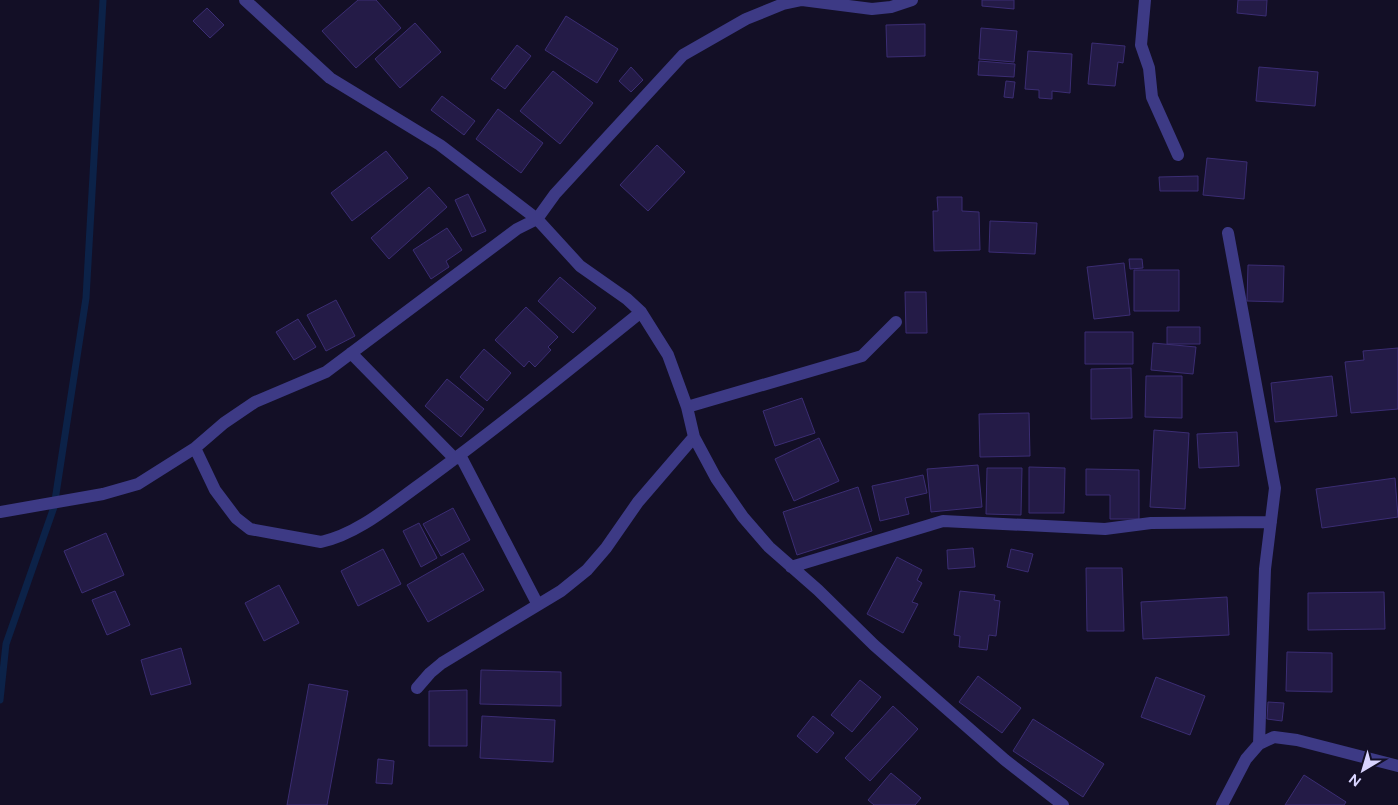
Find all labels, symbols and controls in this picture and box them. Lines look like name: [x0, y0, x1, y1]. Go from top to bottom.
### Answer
north arrow: [1338, 745, 1388, 795]
text: N: [1346, 770, 1365, 790]

